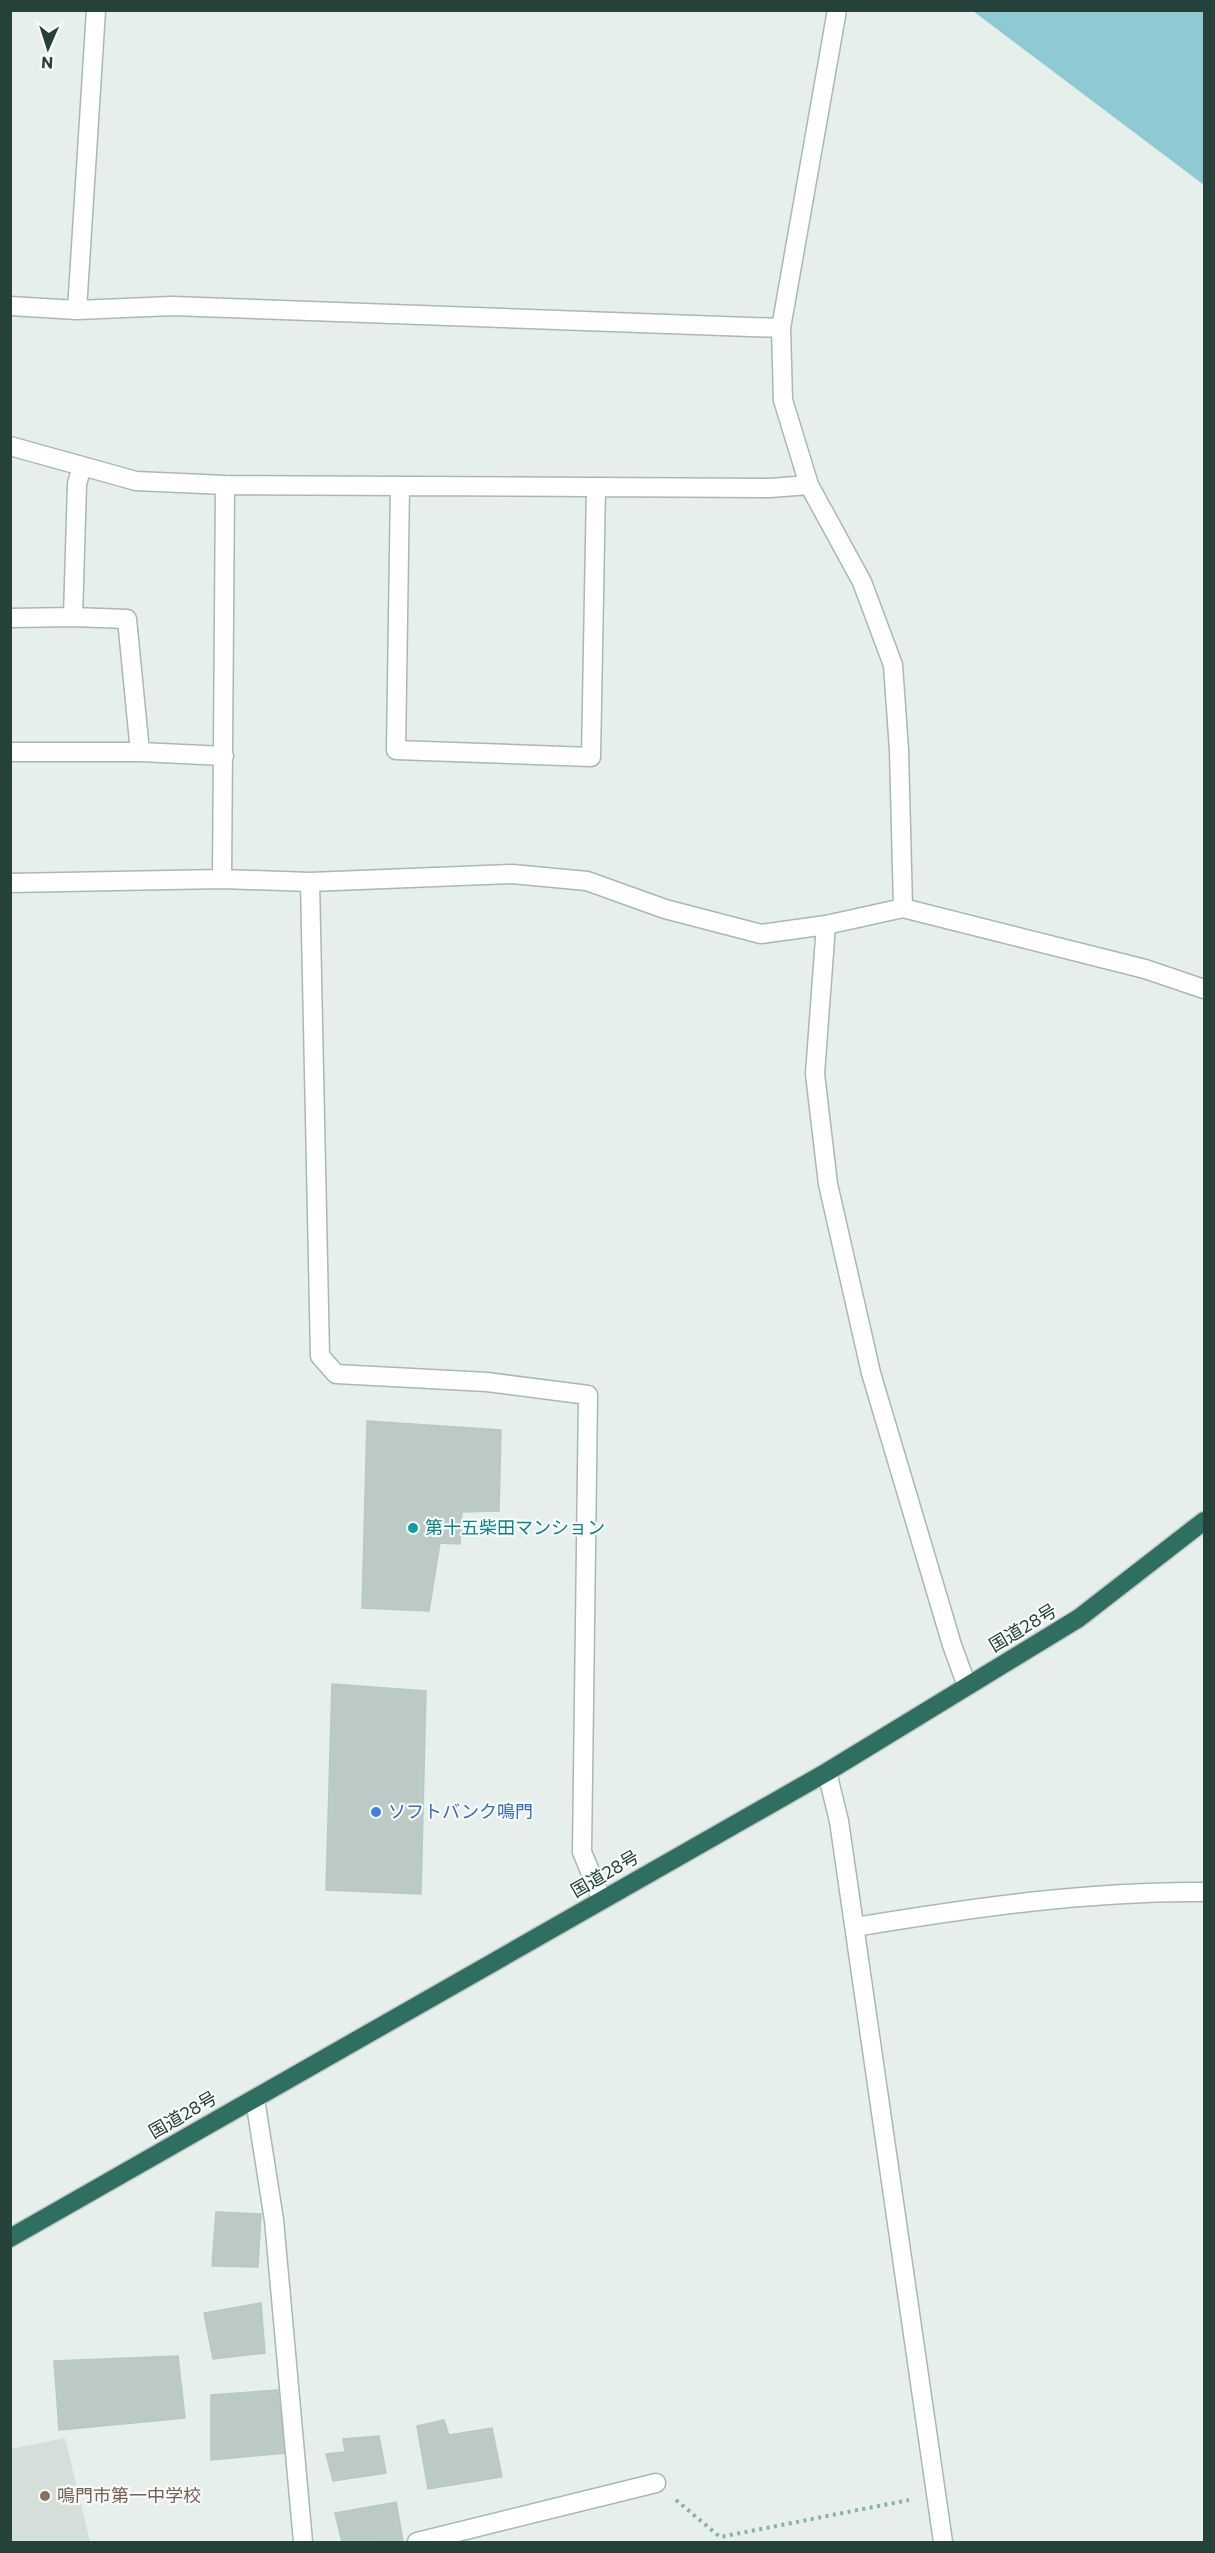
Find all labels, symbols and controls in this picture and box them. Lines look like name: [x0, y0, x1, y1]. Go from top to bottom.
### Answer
north arrow: [18, 18, 78, 78]
text: N: [41, 54, 54, 73]
place label: 第十五柴田マンション: [425, 1516, 605, 1538]
marker: 第十五柴田マンション: [406, 1521, 420, 1535]
street label: 国道28号: [985, 1598, 1060, 1656]
place label: ソフトバンク鳴門: [388, 1800, 533, 1822]
marker: ソフトバンク鳴門: [369, 1805, 383, 1819]
street label: 国道28号: [567, 1845, 642, 1901]
street label: 国道28号: [145, 2086, 220, 2142]
place label: 鳴門市第一中学校: [57, 2484, 201, 2506]
marker: 鳴門市第一中学校: [38, 2489, 52, 2503]

